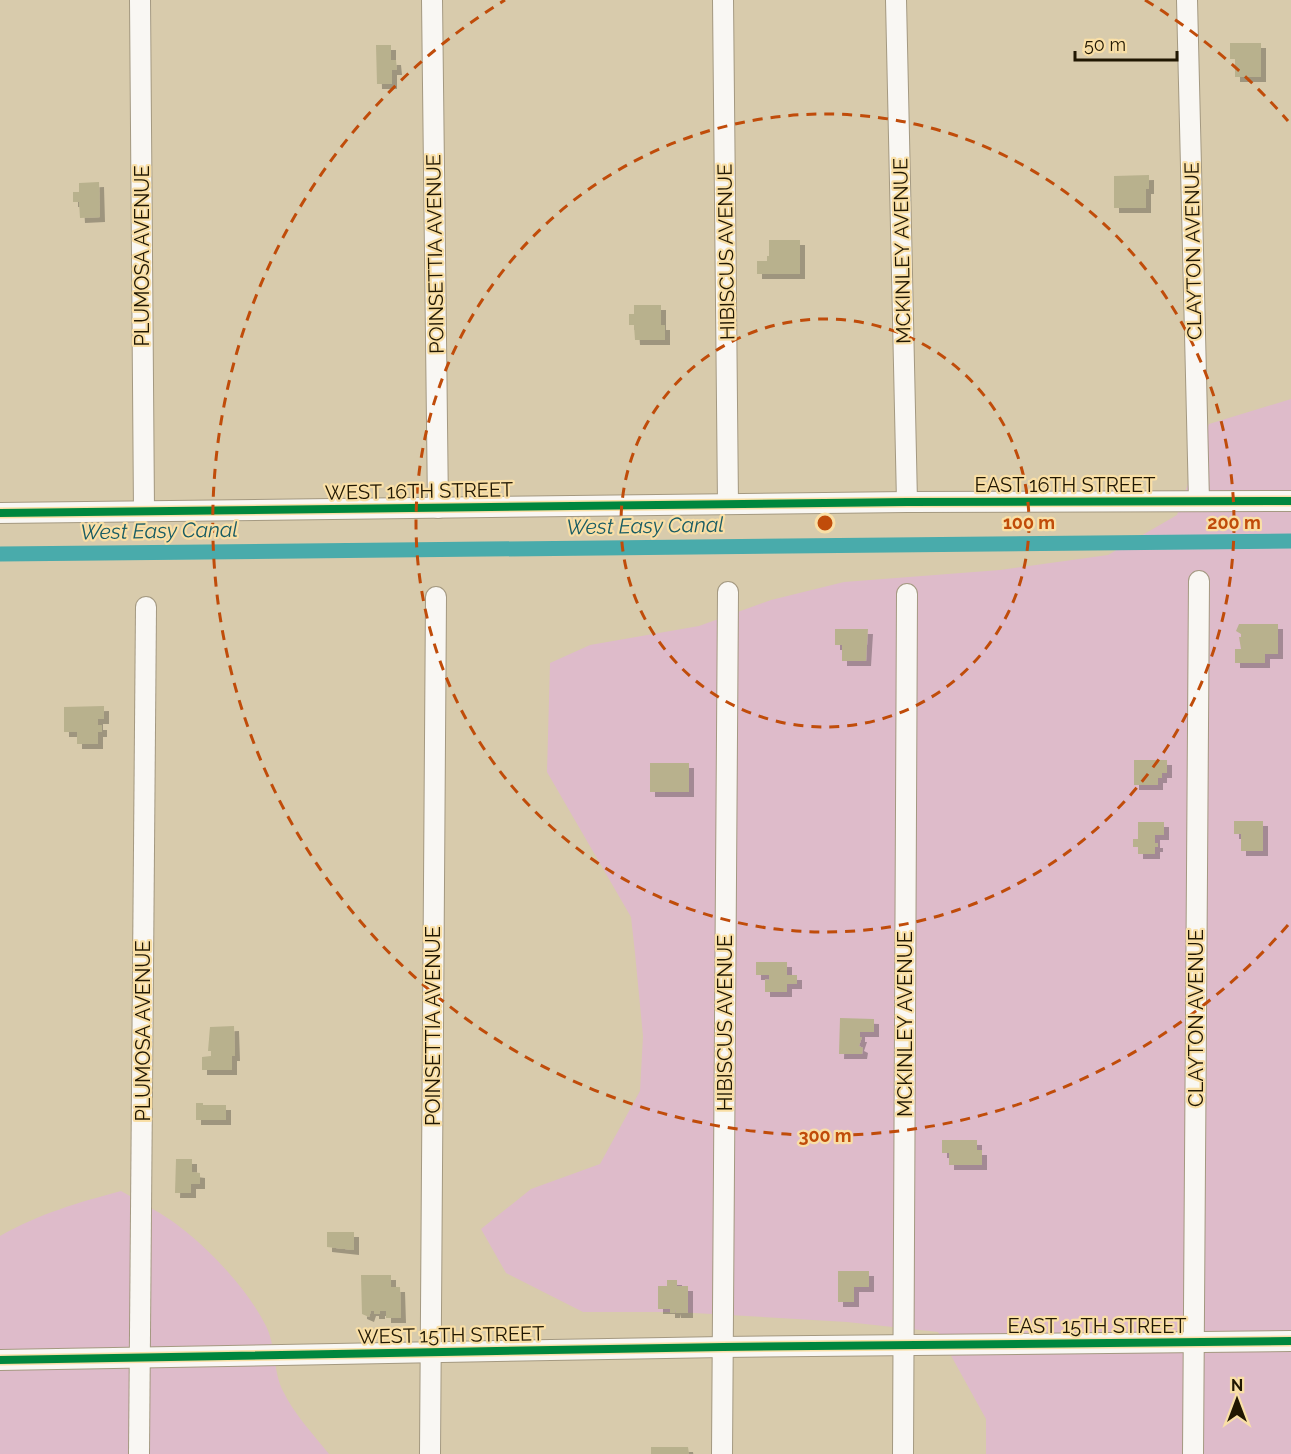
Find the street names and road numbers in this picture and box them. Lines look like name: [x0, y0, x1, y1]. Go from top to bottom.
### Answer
street label: POINSETTIA AVENUE: [421, 154, 449, 354]
street label: MCKINLEY AVENUE: [888, 158, 916, 344]
street label: CLAYTON AVENUE: [1179, 162, 1207, 340]
street label: HIBISCUS AVENUE: [712, 164, 740, 340]
street label: PLUMOSA AVENUE: [130, 165, 154, 347]
street label: EAST 16TH STREET: [975, 473, 1155, 497]
street label: WEST 16TH STREET: [325, 477, 513, 505]
street label: POINSETTIA AVENUE: [421, 926, 445, 1126]
street label: CLAYTON AVENUE: [1184, 929, 1208, 1107]
street label: MCKINLEY AVENUE: [893, 931, 917, 1117]
street label: HIBISCUS AVENUE: [713, 935, 737, 1111]
street label: PLUMOSA AVENUE: [131, 940, 155, 1122]
street label: EAST 15TH STREET: [1007, 1314, 1187, 1338]
street label: WEST 15TH STREET: [357, 1321, 545, 1349]

